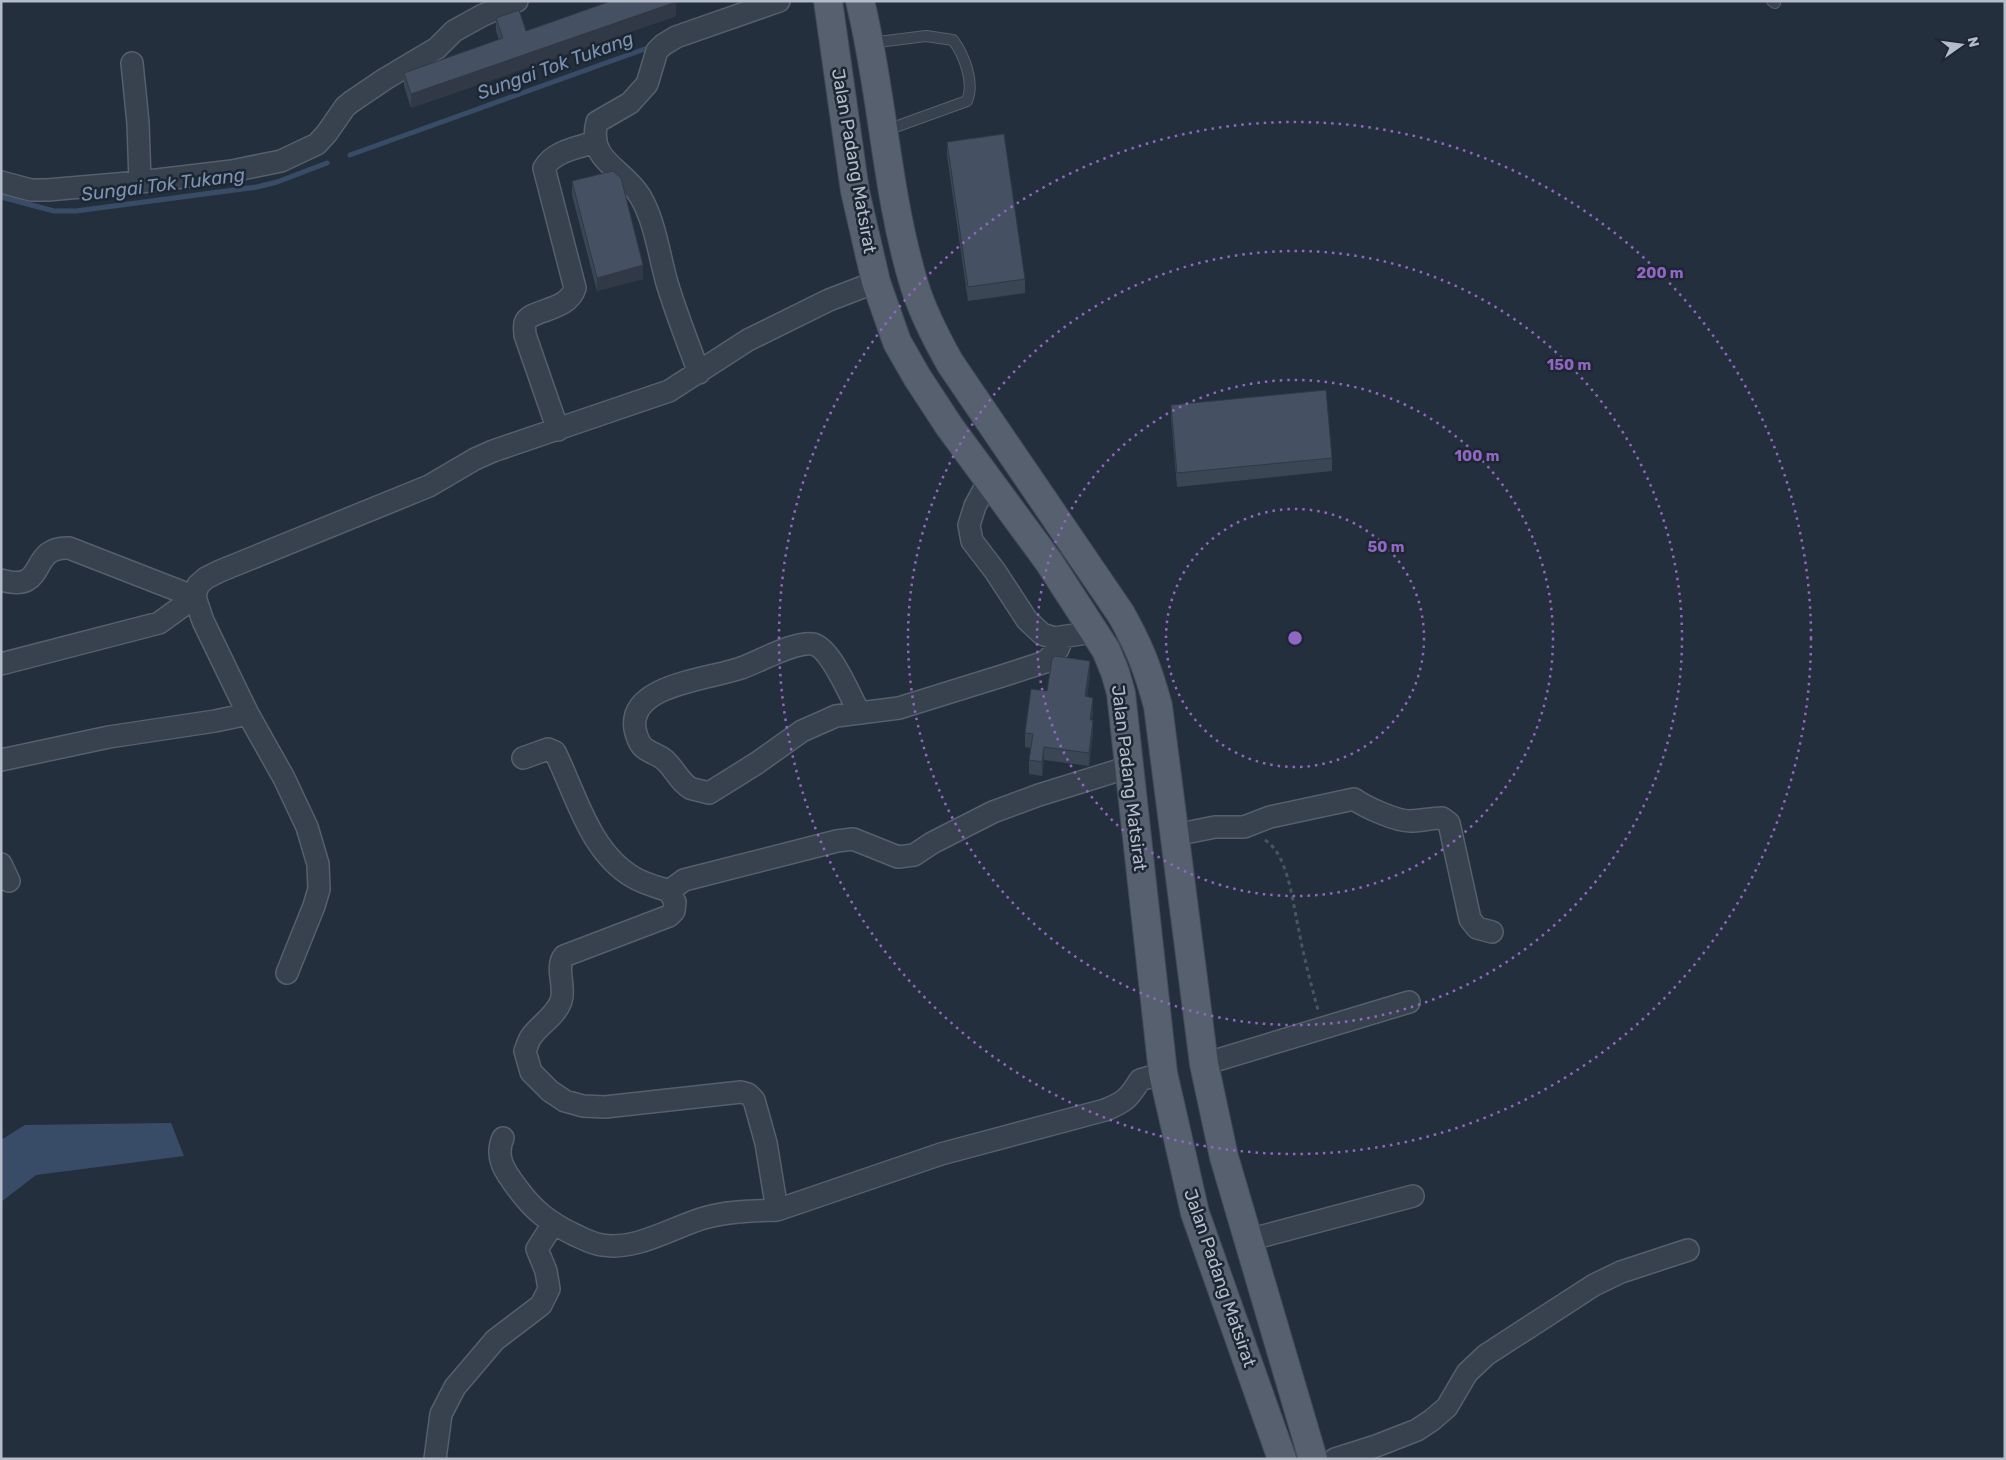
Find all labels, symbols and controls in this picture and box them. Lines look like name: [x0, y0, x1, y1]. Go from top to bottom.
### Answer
north arrow: [1936, 20, 1986, 70]
water label: Sungai Tok Tukang: [474, 26, 637, 104]
text: N: [1964, 35, 1983, 49]
street label: Jalan Padang Matsirat: [827, 67, 881, 255]
water label: Sungai Tok Tukang: [80, 163, 246, 206]
text: 200 m: [1636, 264, 1684, 282]
text: 150 m: [1547, 356, 1591, 374]
text: 100 m: [1455, 447, 1499, 465]
text: 50 m: [1368, 538, 1404, 556]
centre of rings: [1286, 629, 1304, 647]
street label: Jalan Padang Matsirat: [1107, 684, 1151, 872]
street label: Jalan Padang Matsirat: [1179, 1186, 1261, 1370]

